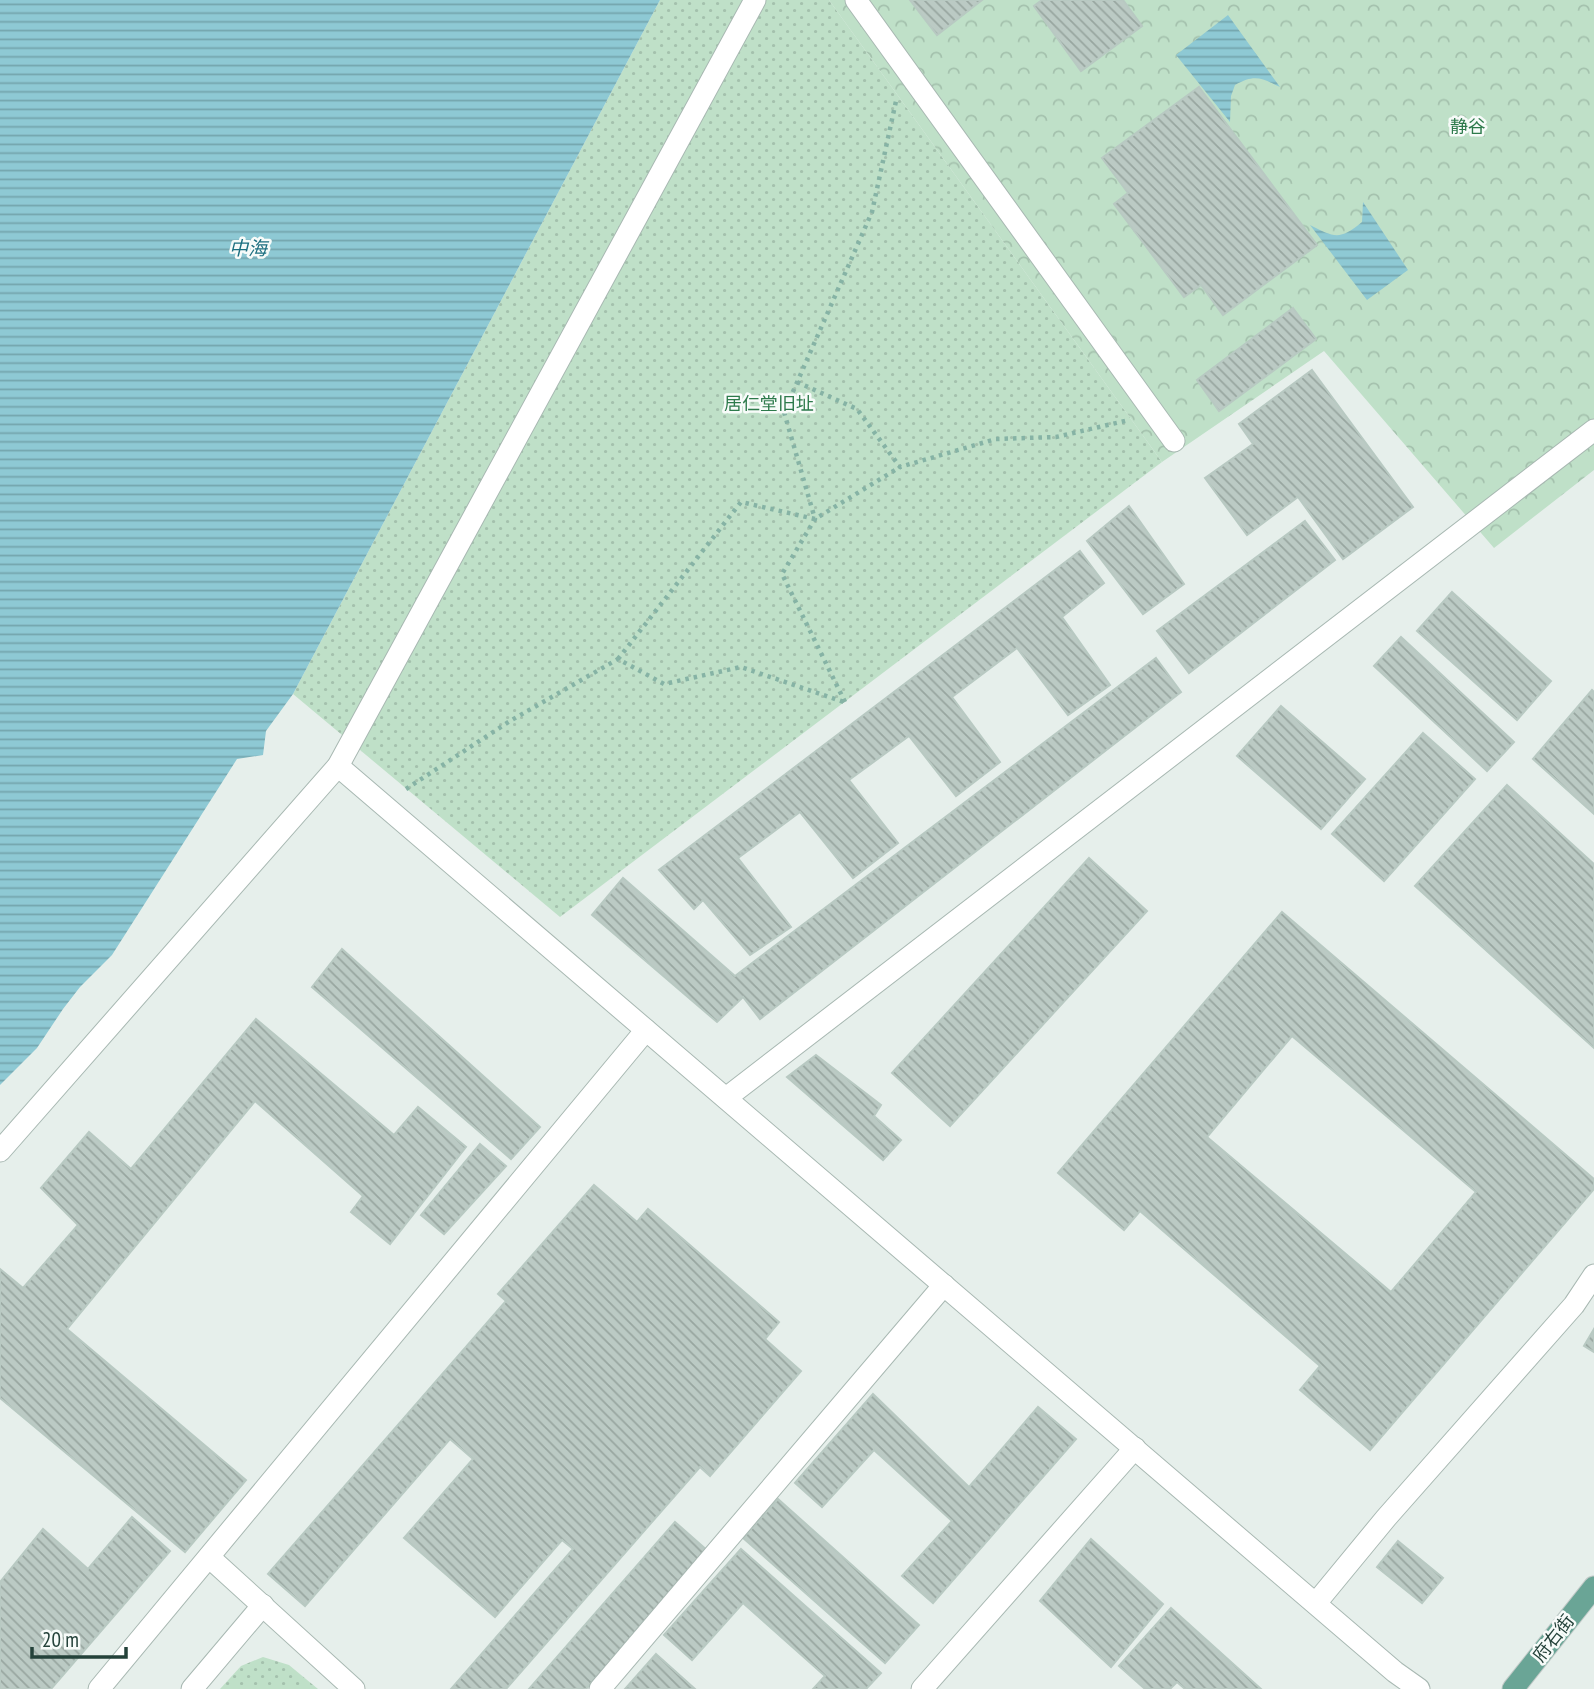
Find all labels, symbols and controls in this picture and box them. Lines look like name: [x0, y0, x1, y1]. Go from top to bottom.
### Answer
park label: 静谷: [1450, 115, 1486, 138]
water label: 中海: [229, 236, 270, 260]
park label: 居仁堂旧址: [724, 392, 814, 415]
street label: 府右街: [1527, 1610, 1579, 1666]
scale bar: [32, 1616, 126, 1660]
text: 20 m: [42, 1626, 79, 1653]

